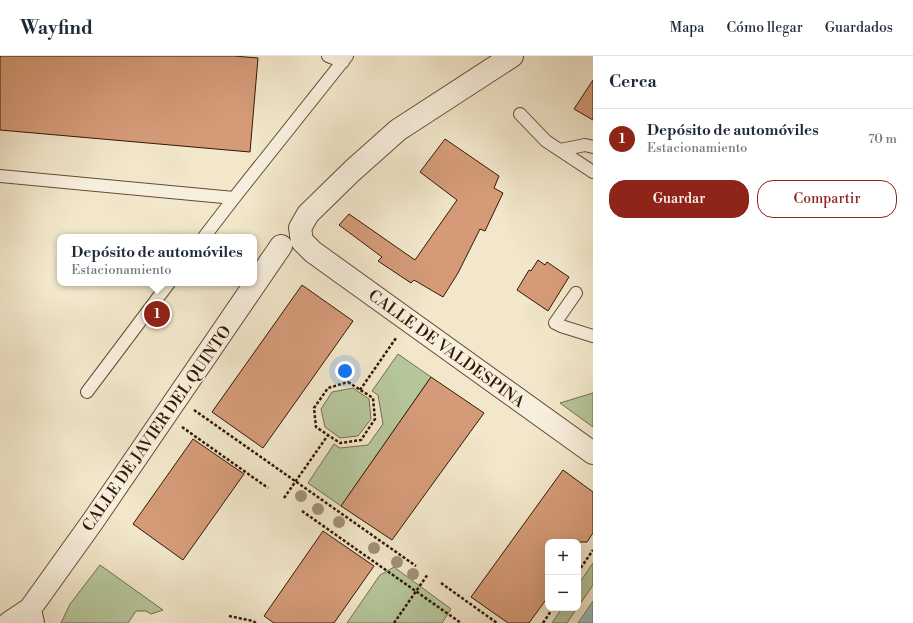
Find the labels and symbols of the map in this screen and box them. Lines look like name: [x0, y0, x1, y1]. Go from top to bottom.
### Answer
street label: CALLE DE VALDESPINA: [364, 285, 529, 413]
pin: 1: [144, 299, 170, 329]
street label: CALLE DE JAVIER DEL QUINTO: [78, 322, 236, 535]
your location: [335, 361, 355, 381]

